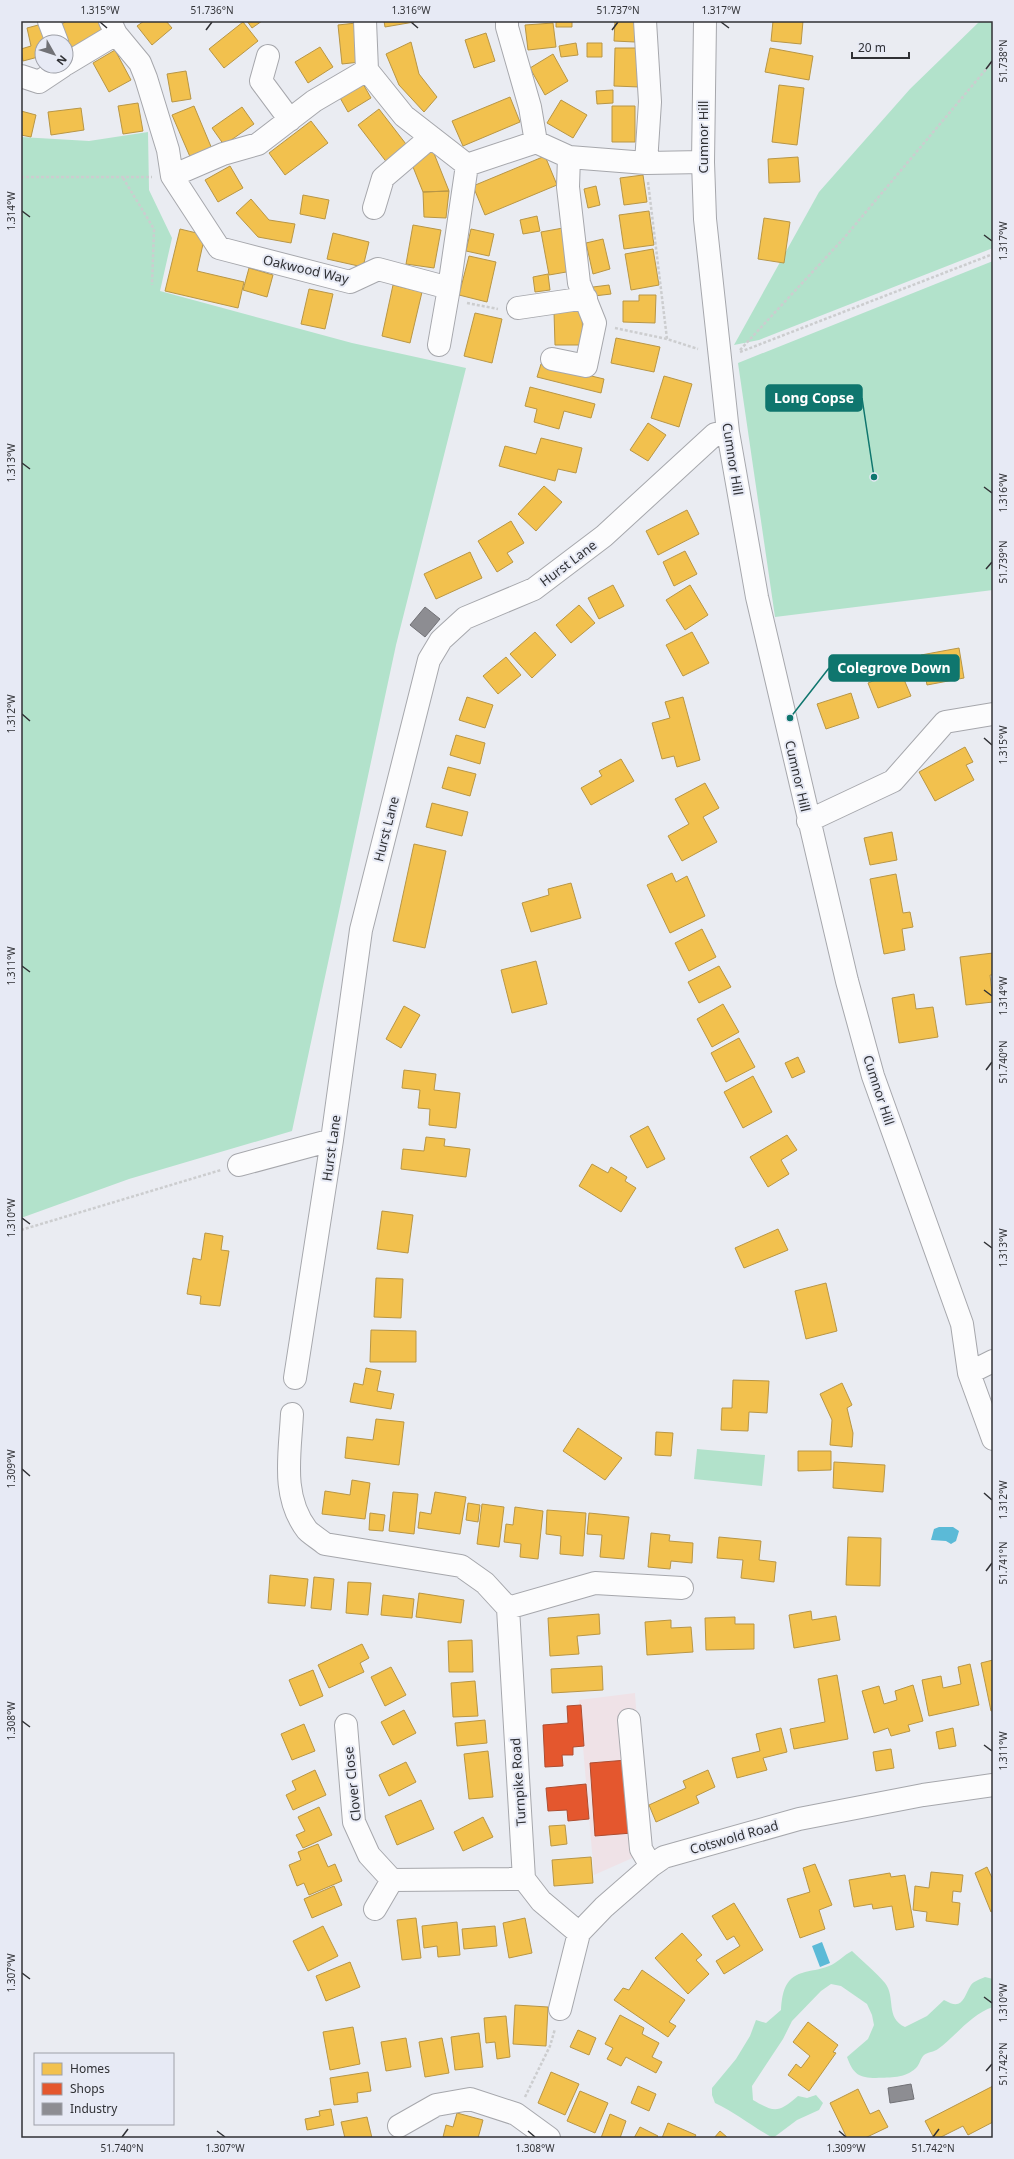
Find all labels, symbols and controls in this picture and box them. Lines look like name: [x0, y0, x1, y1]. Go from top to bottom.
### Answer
text: 1.315°W: [80, 3, 120, 17]
text: 51.736°N: [190, 3, 234, 17]
text: 1.316°W: [391, 3, 431, 17]
text: 51.737°N: [596, 3, 640, 17]
text: 1.317°W: [701, 3, 741, 17]
north arrow: [34, 34, 74, 74]
scale bar: [852, 34, 909, 60]
text: 20 m: [858, 39, 886, 56]
text: 51.738°N: [996, 39, 1010, 83]
text: N: [54, 52, 71, 69]
street label: Cumnor Hill: [694, 101, 712, 173]
text: 1.314°W: [4, 191, 18, 231]
text: 1.317°W: [996, 221, 1010, 261]
street label: Oakwood Way: [261, 250, 351, 288]
callout: Long Copse: [766, 385, 862, 411]
text: Long Copse: [774, 388, 854, 407]
street label: Cumnor Hill: [718, 422, 748, 496]
text: 1.313°W: [4, 443, 18, 483]
text: 1.316°W: [996, 473, 1010, 513]
street label: Hurst Lane: [536, 536, 600, 590]
text: 51.739°N: [996, 540, 1010, 584]
callout: Colegrove Down: [829, 655, 959, 681]
text: Colegrove Down: [837, 658, 951, 677]
text: 1.312°W: [4, 694, 18, 734]
text: 1.315°W: [996, 725, 1010, 765]
street label: Cumnor Hill: [781, 739, 815, 813]
street label: Hurst Lane: [369, 794, 403, 864]
text: 1.311°W: [4, 946, 18, 986]
text: 1.314°W: [996, 976, 1010, 1016]
text: 51.740°N: [996, 1040, 1010, 1084]
street label: Cumnor Hill: [859, 1053, 899, 1127]
street label: Hurst Lane: [317, 1114, 345, 1182]
text: 1.310°W: [4, 1198, 18, 1238]
text: 1.313°W: [996, 1228, 1010, 1268]
text: 1.309°W: [4, 1449, 18, 1489]
text: 1.312°W: [996, 1480, 1010, 1520]
text: 51.741°N: [996, 1541, 1010, 1585]
text: 1.308°W: [4, 1701, 18, 1741]
text: 1.311°W: [996, 1731, 1010, 1771]
street label: Turnpike Road: [506, 1737, 530, 1827]
street label: Clover Close: [339, 1746, 365, 1822]
street label: Cotswold Road: [688, 1816, 780, 1858]
text: 1.307°W: [4, 1953, 18, 1993]
text: 1.310°W: [996, 1983, 1010, 2023]
text: 51.742°N: [996, 2042, 1010, 2086]
legend: [34, 2053, 174, 2125]
text: Homes: [70, 2060, 110, 2077]
text: Shops: [70, 2080, 105, 2097]
text: Industry: [70, 2100, 118, 2117]
text: 51.740°N: [100, 2141, 144, 2155]
text: 1.307°W: [205, 2141, 245, 2155]
text: 1.308°W: [515, 2141, 555, 2155]
text: 1.309°W: [826, 2141, 866, 2155]
text: 51.742°N: [911, 2141, 955, 2155]

